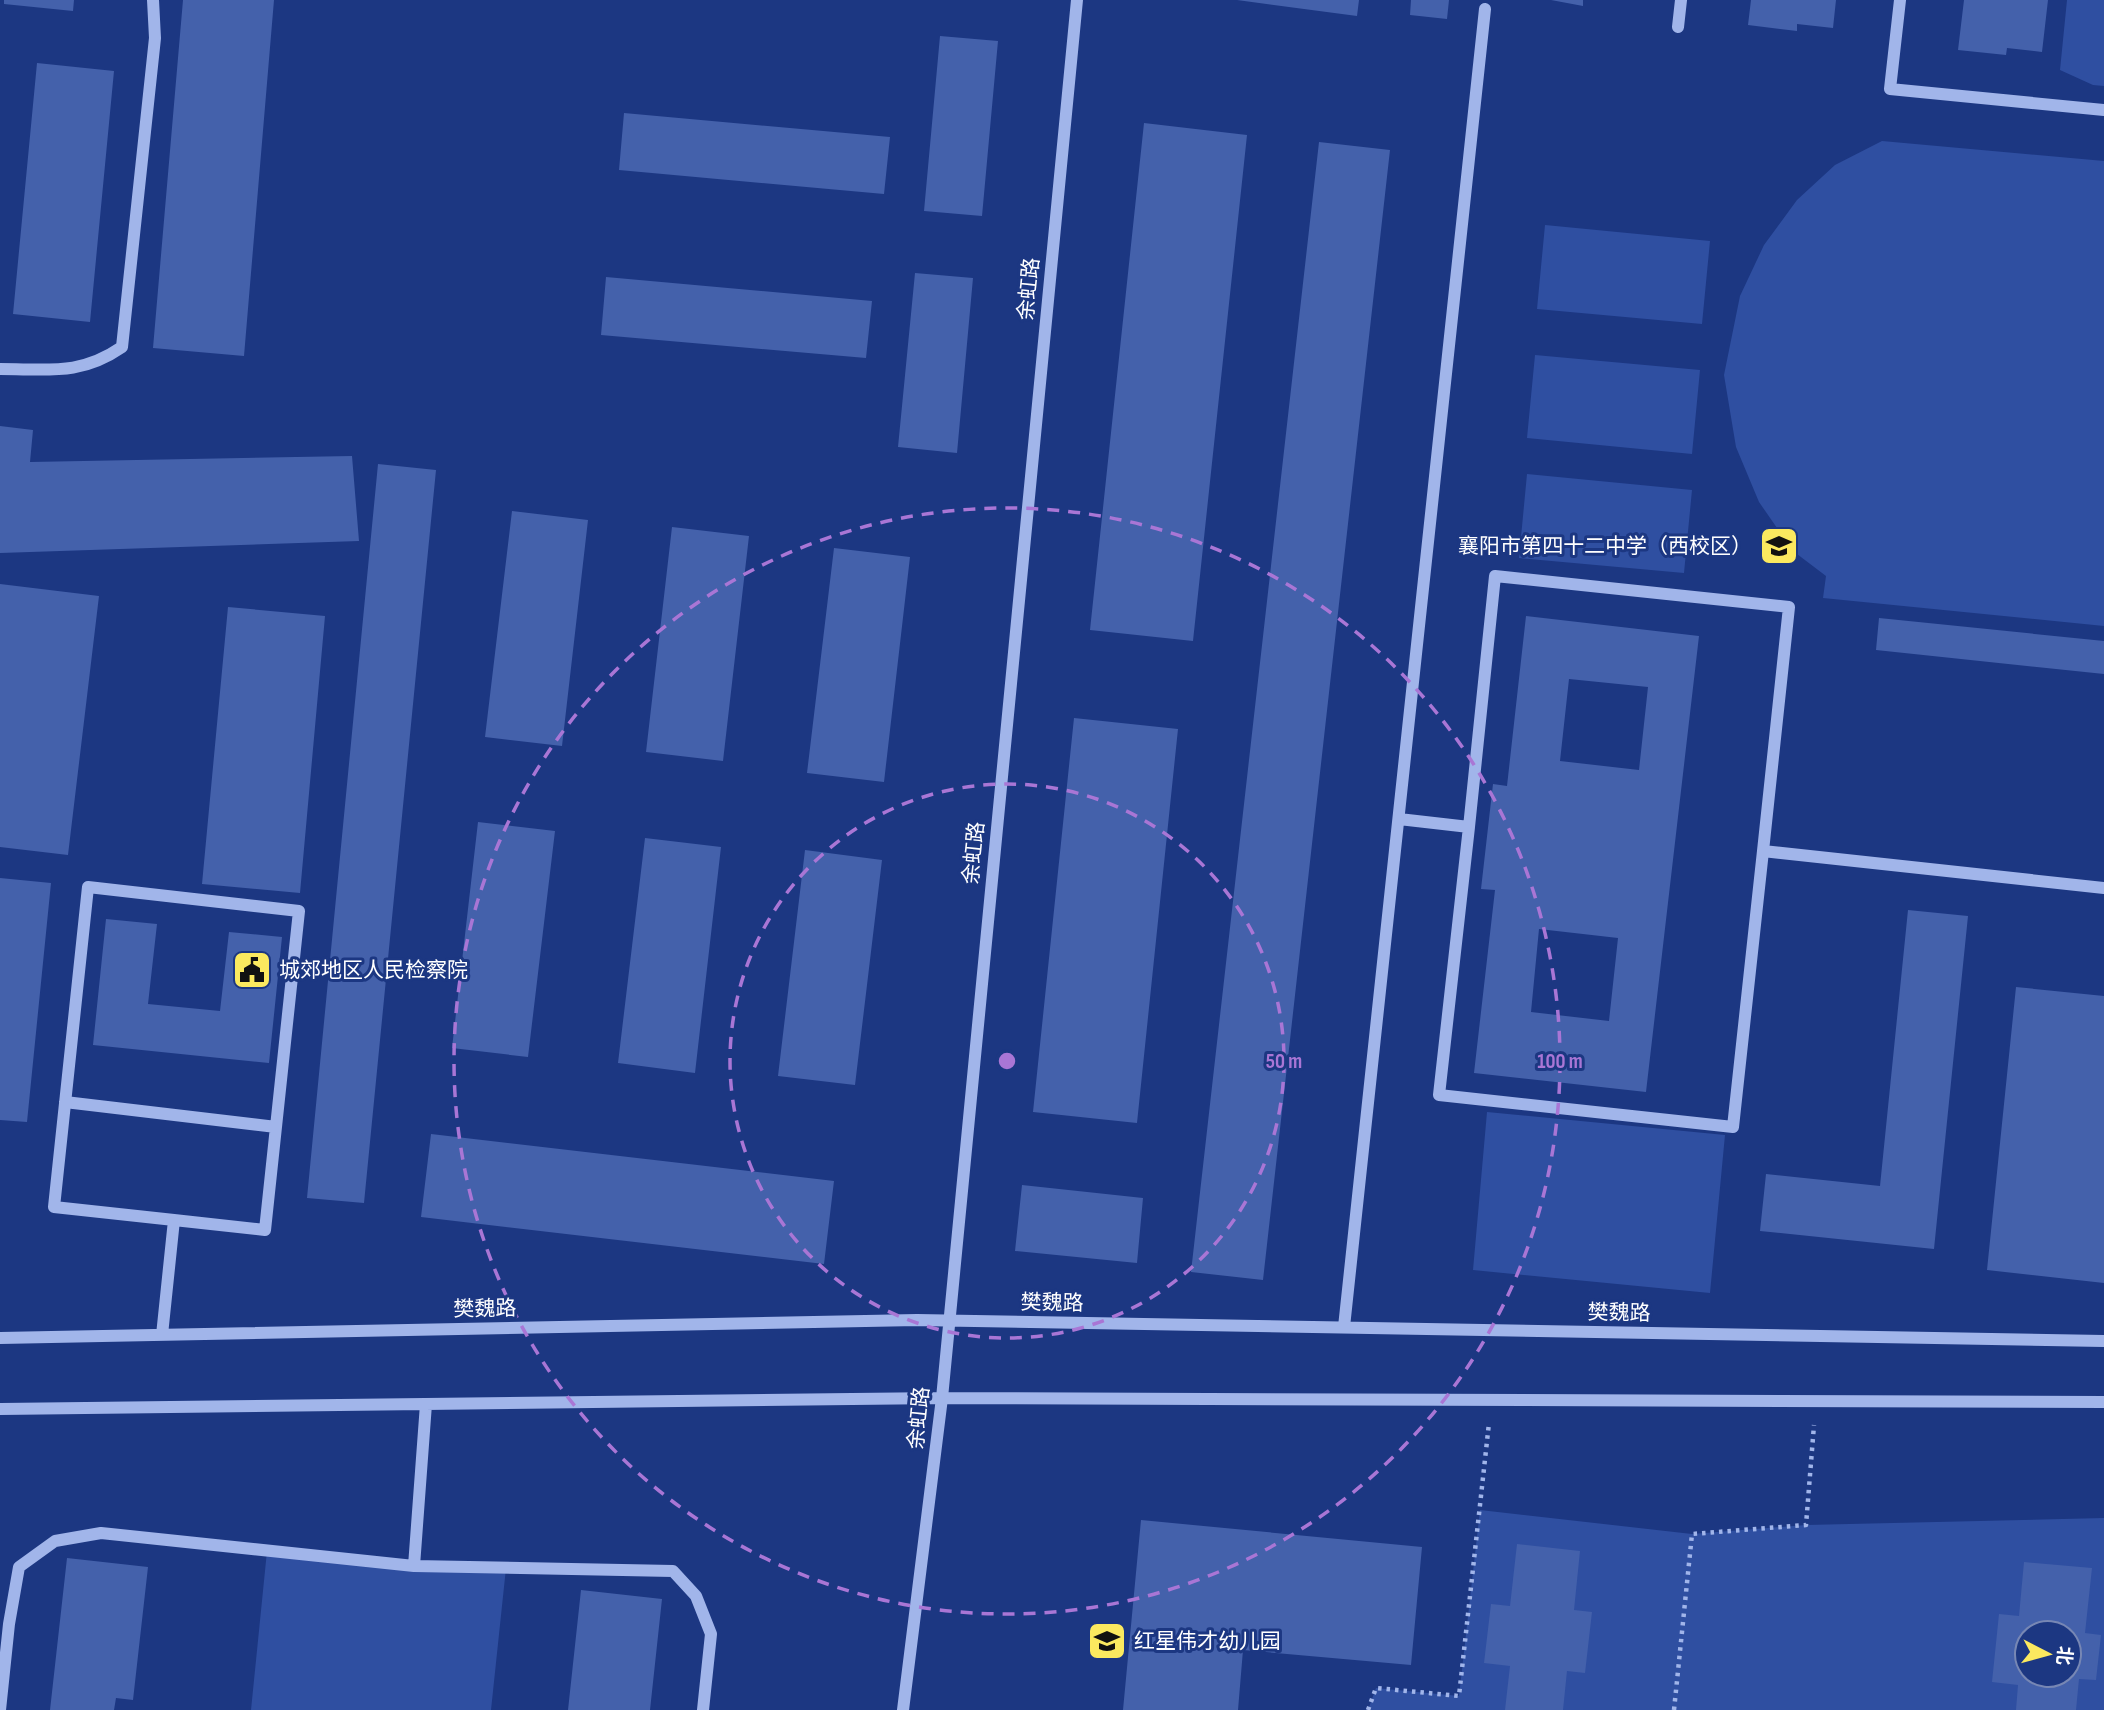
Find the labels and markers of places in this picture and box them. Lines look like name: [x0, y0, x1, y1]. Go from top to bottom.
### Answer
school or university icon: 襄阳市第四十二中学（西校区）: [1758, 525, 1800, 567]
place label: 襄阳市第四十二中学（西校区）: [1458, 534, 1752, 559]
public building icon: 城郊地区人民检察院: [231, 949, 273, 991]
place label: 城郊地区人民检察院: [279, 958, 468, 983]
centre of rings: [995, 1049, 1019, 1073]
school or university icon: 红星伟才幼儿园: [1086, 1620, 1128, 1662]
place label: 红星伟才幼儿园: [1134, 1629, 1281, 1654]

